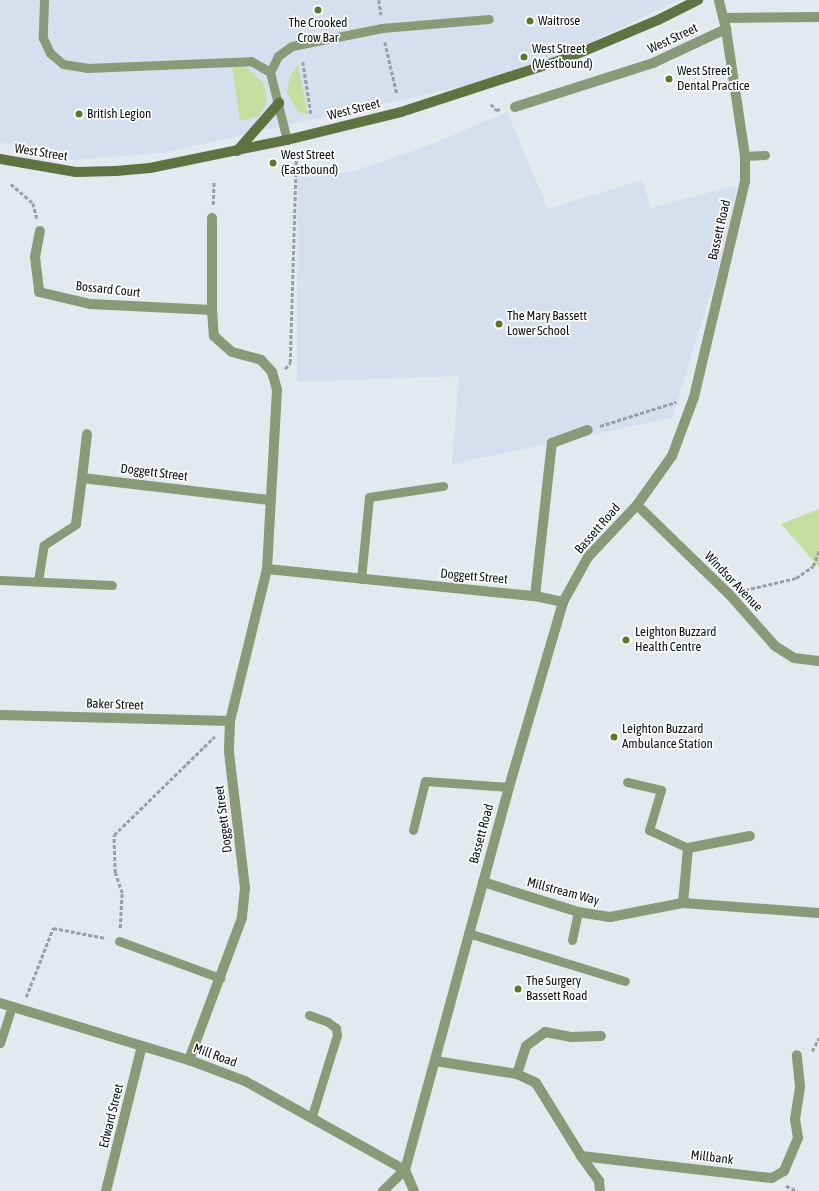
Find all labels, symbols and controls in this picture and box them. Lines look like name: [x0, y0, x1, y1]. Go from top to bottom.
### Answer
marker: The Crooked Crow Bar: [313, 5, 323, 15]
place label: Waitrose: [538, 13, 580, 29]
place label: The Crooked Crow Bar: [289, 16, 347, 47]
marker: Waitrose: [525, 16, 535, 26]
street label: West Street: [645, 21, 701, 57]
place label: West Street (Westbound): [532, 42, 593, 73]
marker: West Street (Westbound): [519, 52, 529, 62]
place label: West Street Dental Practice: [677, 64, 750, 95]
marker: West Street Dental Practice: [664, 74, 674, 84]
street label: West Street: [326, 96, 382, 124]
place label: British Legion: [87, 106, 151, 122]
marker: British Legion: [74, 109, 84, 119]
street label: West Street: [13, 141, 69, 165]
place label: West Street (Eastbound): [281, 148, 338, 179]
marker: West Street (Eastbound): [268, 158, 278, 168]
street label: Bassett Road: [705, 198, 735, 262]
street label: Bossard Court: [75, 279, 141, 301]
place label: The Mary Bassett Lower School: [507, 309, 587, 340]
marker: The Mary Bassett Lower School: [494, 319, 504, 329]
street label: Doggett Street: [119, 461, 189, 485]
street label: Bassett Road: [572, 501, 624, 557]
street label: Windsor Avenue: [701, 549, 765, 615]
street label: Doggett Street: [440, 566, 508, 588]
place label: Leighton Buzzard Health Centre: [635, 625, 716, 656]
marker: Leighton Buzzard Health Centre: [620, 634, 632, 646]
street label: Baker Street: [86, 696, 144, 714]
place label: Leighton Buzzard Ambulance Station: [622, 722, 713, 753]
marker: Leighton Buzzard Ambulance Station: [609, 732, 619, 742]
street label: Doggett Street: [212, 784, 236, 854]
street label: Bassett Road: [467, 802, 497, 866]
street label: Millstream Way: [525, 875, 601, 909]
place label: The Surgery Bassett Road: [526, 974, 587, 1005]
marker: The Surgery Bassett Road: [513, 984, 523, 994]
street label: Mill Road: [191, 1041, 239, 1071]
street label: Edward Street: [96, 1082, 128, 1150]
street label: Millbank: [690, 1148, 734, 1168]

